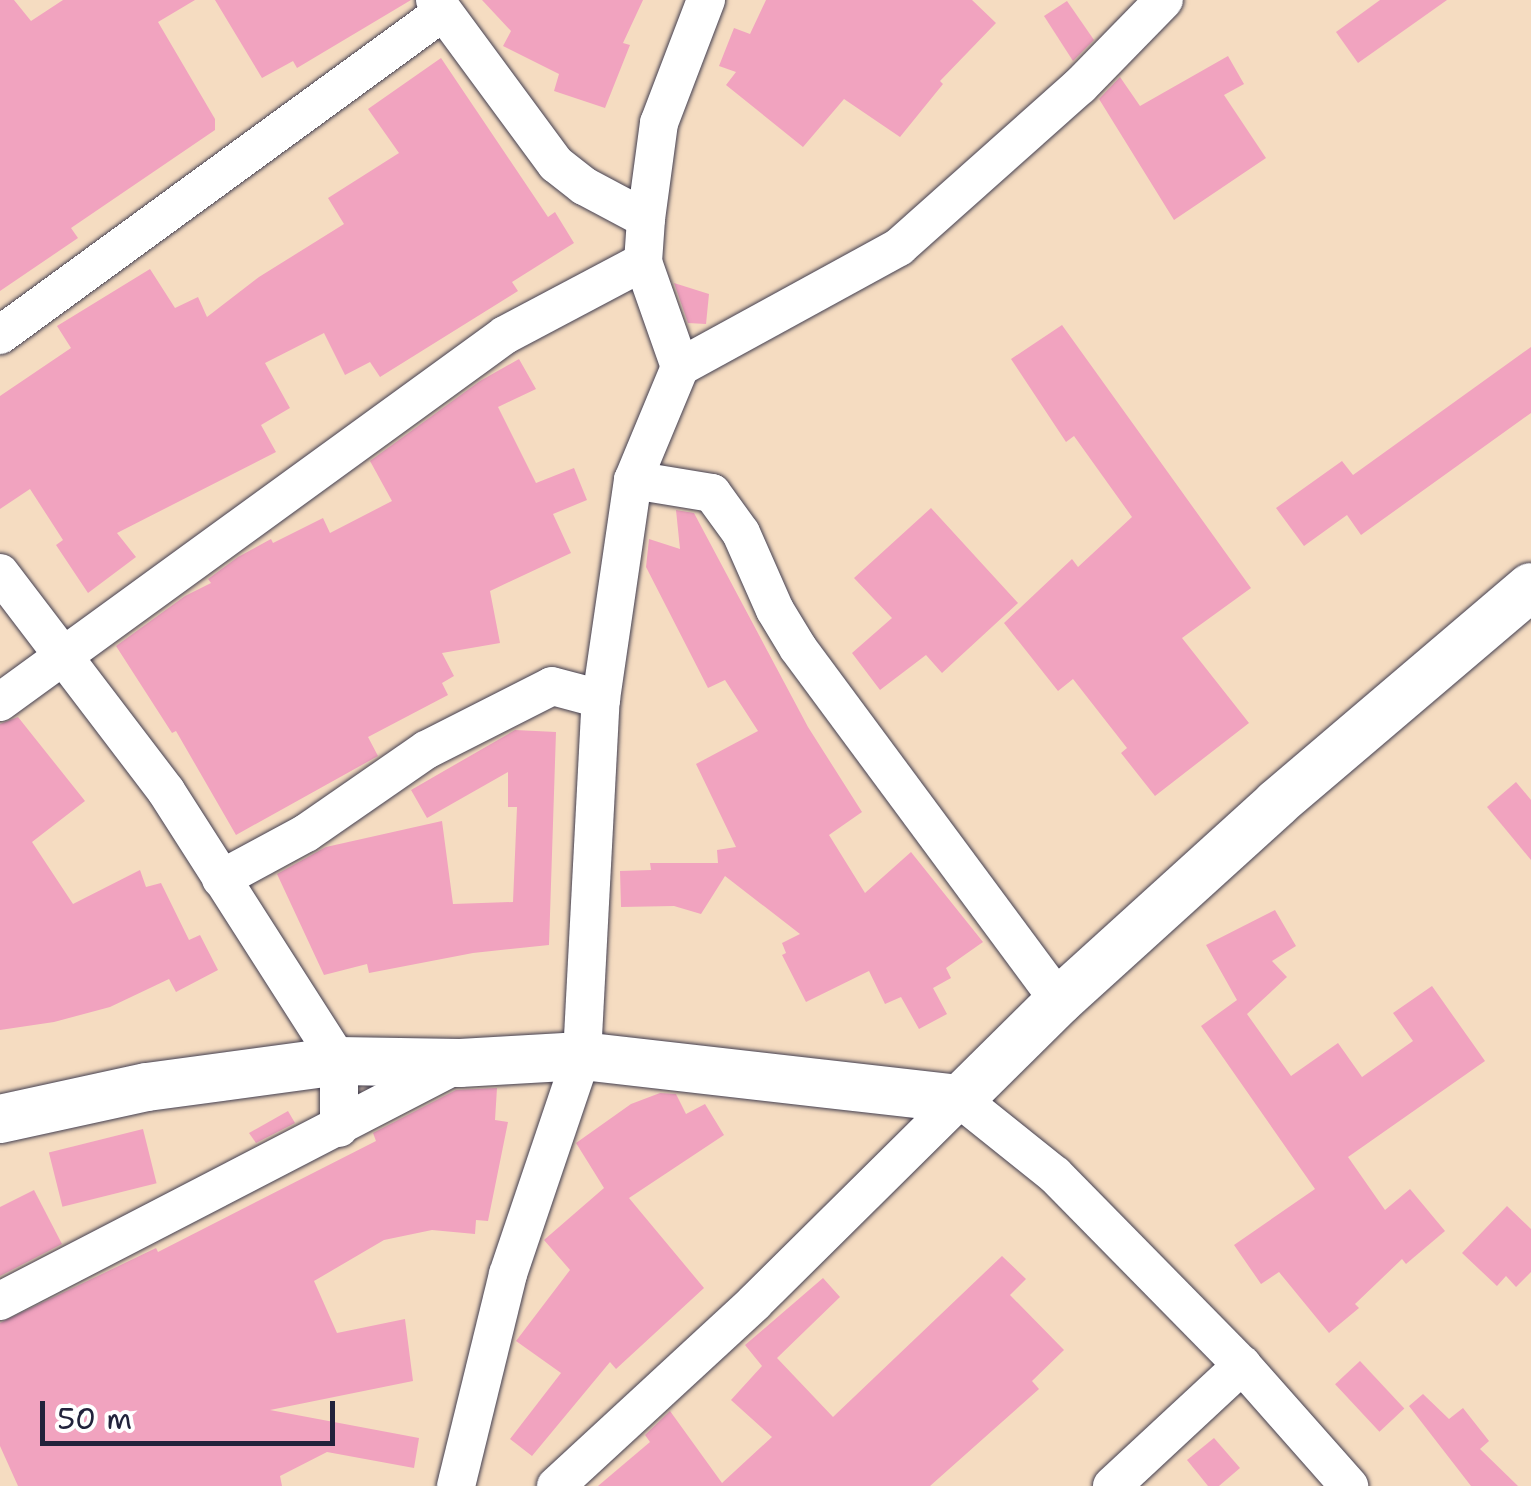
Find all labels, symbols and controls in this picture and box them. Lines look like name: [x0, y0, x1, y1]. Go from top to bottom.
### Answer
scale bar: [45, 1381, 340, 1443]
text: 50 m: [57, 1398, 132, 1439]

